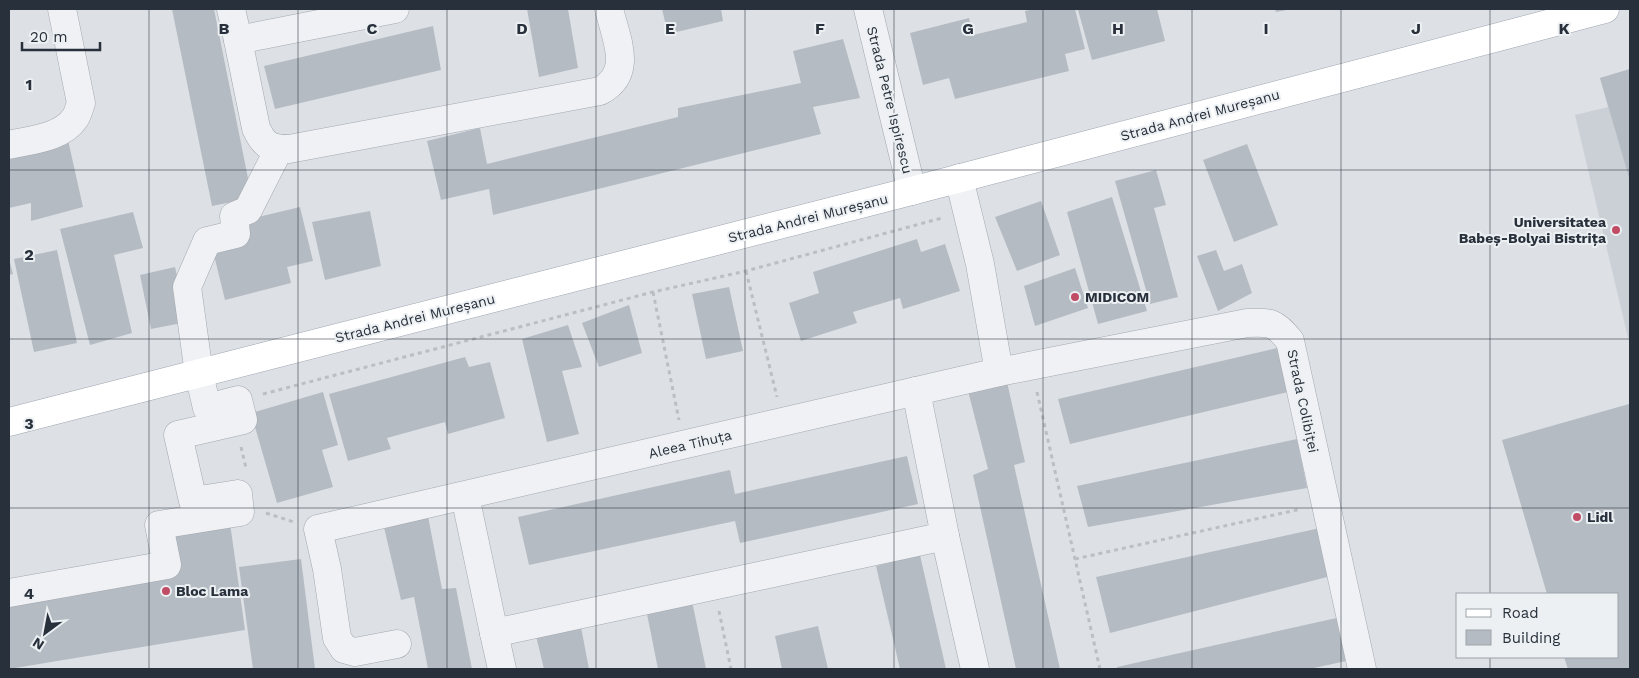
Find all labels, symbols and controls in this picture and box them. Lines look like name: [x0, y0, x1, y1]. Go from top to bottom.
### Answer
text: B: [219, 19, 230, 38]
text: C: [367, 19, 378, 38]
text: D: [516, 19, 528, 38]
text: E: [665, 19, 675, 38]
text: F: [815, 19, 825, 38]
text: G: [962, 19, 974, 38]
text: H: [1112, 19, 1124, 38]
text: I: [1263, 19, 1269, 38]
text: J: [1411, 19, 1421, 38]
text: K: [1558, 19, 1570, 38]
scale bar: [22, 20, 100, 52]
street label: Strada Petre Ispirescu: [864, 25, 916, 175]
text: 20 m: [30, 28, 68, 46]
text: 1: [26, 75, 32, 94]
street label: Strada Andrei Mureșanu: [1119, 86, 1282, 145]
street label: Strada Andrei Mureșanu: [726, 190, 890, 247]
place label: Universitatea Babeș-Bolyai Bistrița: [1459, 214, 1607, 246]
marker: Universitatea Babeș-Bolyai Bistrița: [1610, 224, 1622, 236]
text: 2: [24, 245, 34, 264]
place label: MIDICOM: [1085, 289, 1149, 305]
street label: Strada Andrei Mureșanu: [333, 290, 497, 347]
marker: MIDICOM: [1069, 291, 1081, 303]
street label: Strada Colibiței: [1283, 348, 1322, 455]
text: 3: [24, 414, 34, 433]
street label: Aleea Tihuța: [647, 427, 733, 462]
place label: Lidl: [1587, 509, 1613, 525]
marker: Lidl: [1571, 511, 1583, 523]
place label: Bloc Lama: [176, 583, 249, 599]
text: 4: [24, 584, 34, 603]
marker: Bloc Lama: [160, 585, 172, 597]
legend: [1456, 593, 1619, 658]
text: Road: [1502, 604, 1539, 622]
north arrow: [20, 608, 70, 658]
text: Building: [1502, 629, 1560, 647]
text: N: [29, 634, 47, 654]

